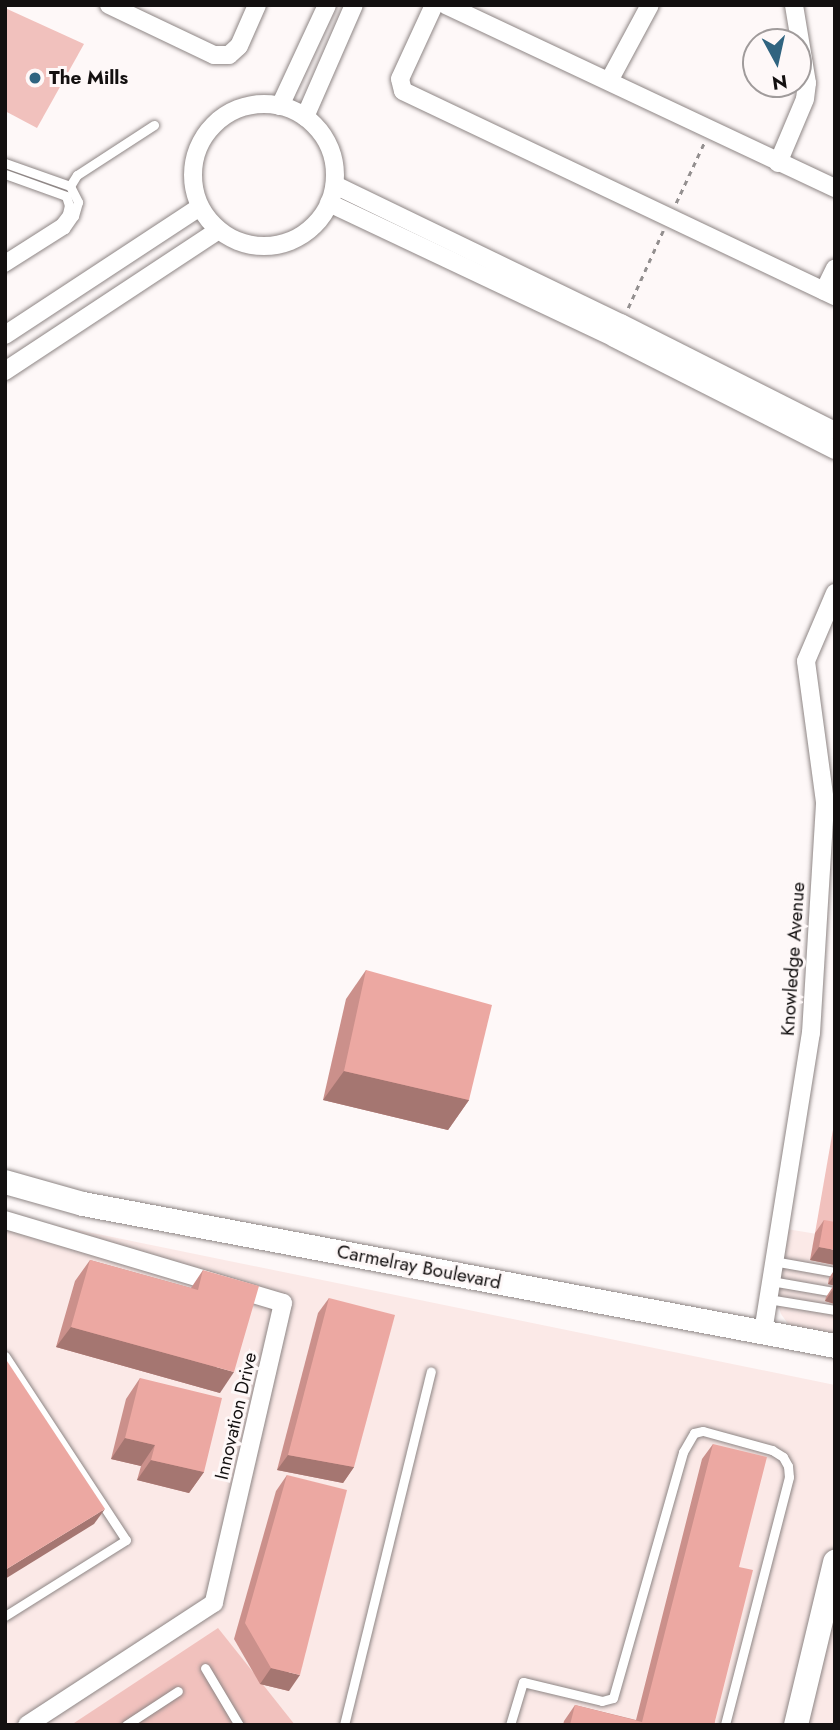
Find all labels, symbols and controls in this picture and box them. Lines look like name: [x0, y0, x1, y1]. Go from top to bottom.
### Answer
north arrow: [742, 28, 812, 98]
place label: The Mills: [49, 67, 128, 89]
text: N: [770, 68, 789, 97]
marker: The Mills: [27, 70, 43, 86]
street label: Knowledge Avenue: [776, 881, 810, 1037]
street label: Carmelray Boulevard: [335, 1240, 503, 1294]
street label: Innovation Drive: [210, 1350, 262, 1482]

